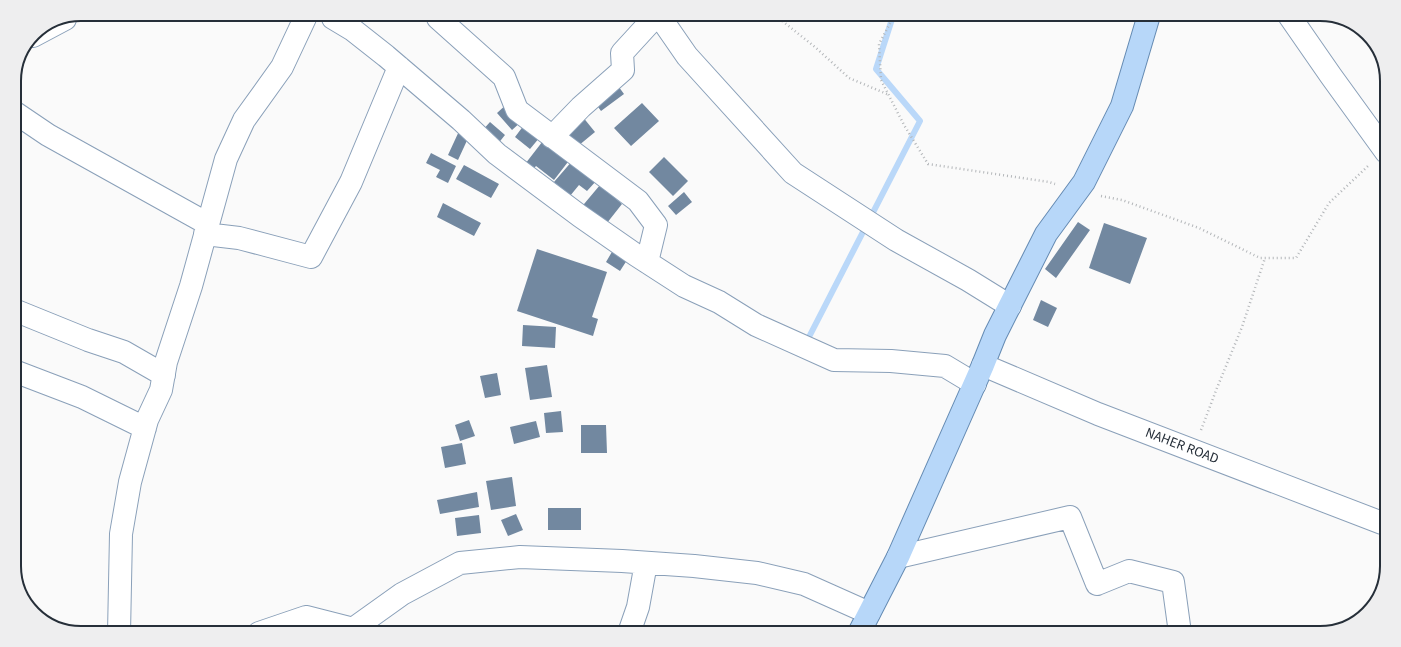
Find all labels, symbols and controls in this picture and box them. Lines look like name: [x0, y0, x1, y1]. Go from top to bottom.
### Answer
street label: NAHER ROAD: [1142, 423, 1222, 469]

